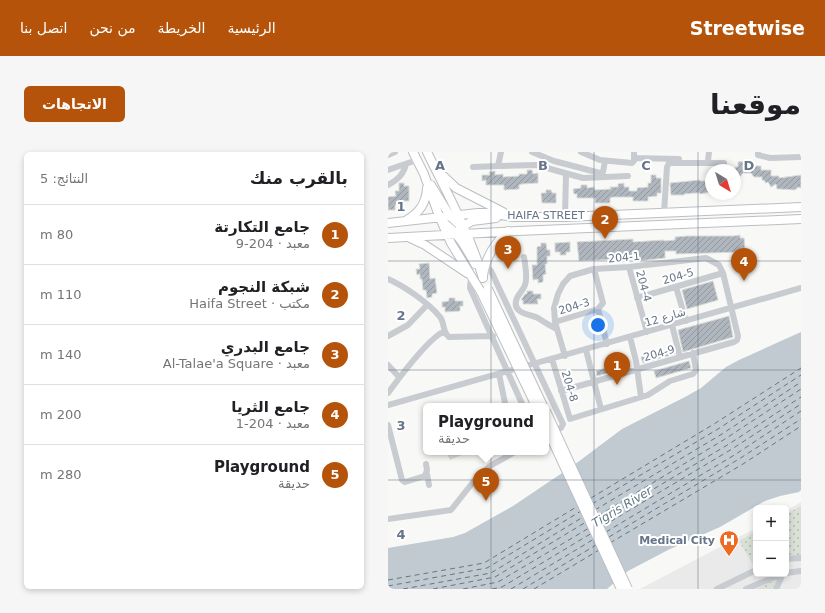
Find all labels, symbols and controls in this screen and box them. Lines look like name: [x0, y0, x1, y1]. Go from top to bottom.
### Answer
text: Streetwise: [690, 17, 805, 39]
text: اتصل بنا: [20, 20, 67, 36]
text: من نحن: [89, 20, 136, 36]
text: الخريطة: [158, 20, 205, 36]
text: الرئيسية: [227, 20, 276, 36]
button: الاتجاهات: [24, 86, 125, 122]
text: موقعنا: [710, 88, 801, 121]
text: A: [435, 158, 445, 173]
text: B: [538, 158, 548, 173]
text: C: [641, 158, 651, 173]
text: D: [744, 158, 755, 173]
north arrow: [705, 164, 741, 200]
text: بالقرب منك: [250, 168, 348, 188]
text: النتائج: 5: [40, 171, 88, 186]
text: 1: [396, 199, 406, 214]
pin: 2: [592, 206, 618, 239]
street label: HAIFA STREET: [507, 209, 585, 222]
text: جامع التكارتة: [214, 218, 310, 236]
text: 80 m: [40, 227, 73, 242]
text: 1: [330, 227, 340, 242]
text: معبد · 204-9: [236, 236, 310, 251]
pin: 3: [495, 236, 521, 269]
pin: 4: [731, 248, 757, 281]
street label: 204-1: [608, 250, 641, 265]
street label: 204-5: [661, 266, 695, 287]
street label: 204-4: [633, 269, 654, 303]
text: شبكة النجوم: [218, 278, 310, 296]
text: 110 m: [40, 287, 82, 302]
text: 2: [330, 287, 340, 302]
text: مكتب · Haifa Street: [189, 296, 310, 311]
street label: 204-3: [557, 296, 591, 317]
street label: شارع 12: [643, 305, 687, 330]
text: 2: [396, 308, 406, 323]
your location: [588, 315, 608, 335]
text: جامع البدري: [221, 338, 310, 356]
street label: 204-9: [642, 343, 676, 364]
text: 140 m: [40, 347, 82, 362]
text: 3: [330, 347, 340, 362]
pin: 1: [604, 352, 630, 385]
text: معبد · Al-Talae'a Square: [163, 356, 310, 371]
street label: 204-8: [559, 369, 580, 403]
text: جامع الثريا: [231, 398, 310, 416]
popup: [423, 403, 549, 455]
text: 200 m: [40, 407, 82, 422]
text: 4: [330, 407, 340, 422]
text: Playground: [438, 413, 534, 431]
text: معبد · 204-1: [236, 416, 310, 431]
text: 3: [396, 418, 406, 433]
text: حديقة: [438, 431, 470, 446]
text: Playground: [214, 458, 310, 476]
text: 280 m: [40, 467, 82, 482]
text: 5: [330, 467, 340, 482]
pin: 5: [473, 468, 499, 501]
text: حديقة: [278, 476, 310, 491]
water label: Tigris River: [589, 483, 656, 530]
map controls: [753, 505, 789, 577]
button: +: [753, 505, 789, 541]
text: 4: [396, 527, 406, 542]
hospital icon: Medical City: [718, 529, 740, 557]
place label: Medical City: [639, 534, 715, 547]
button: −: [753, 541, 789, 577]

